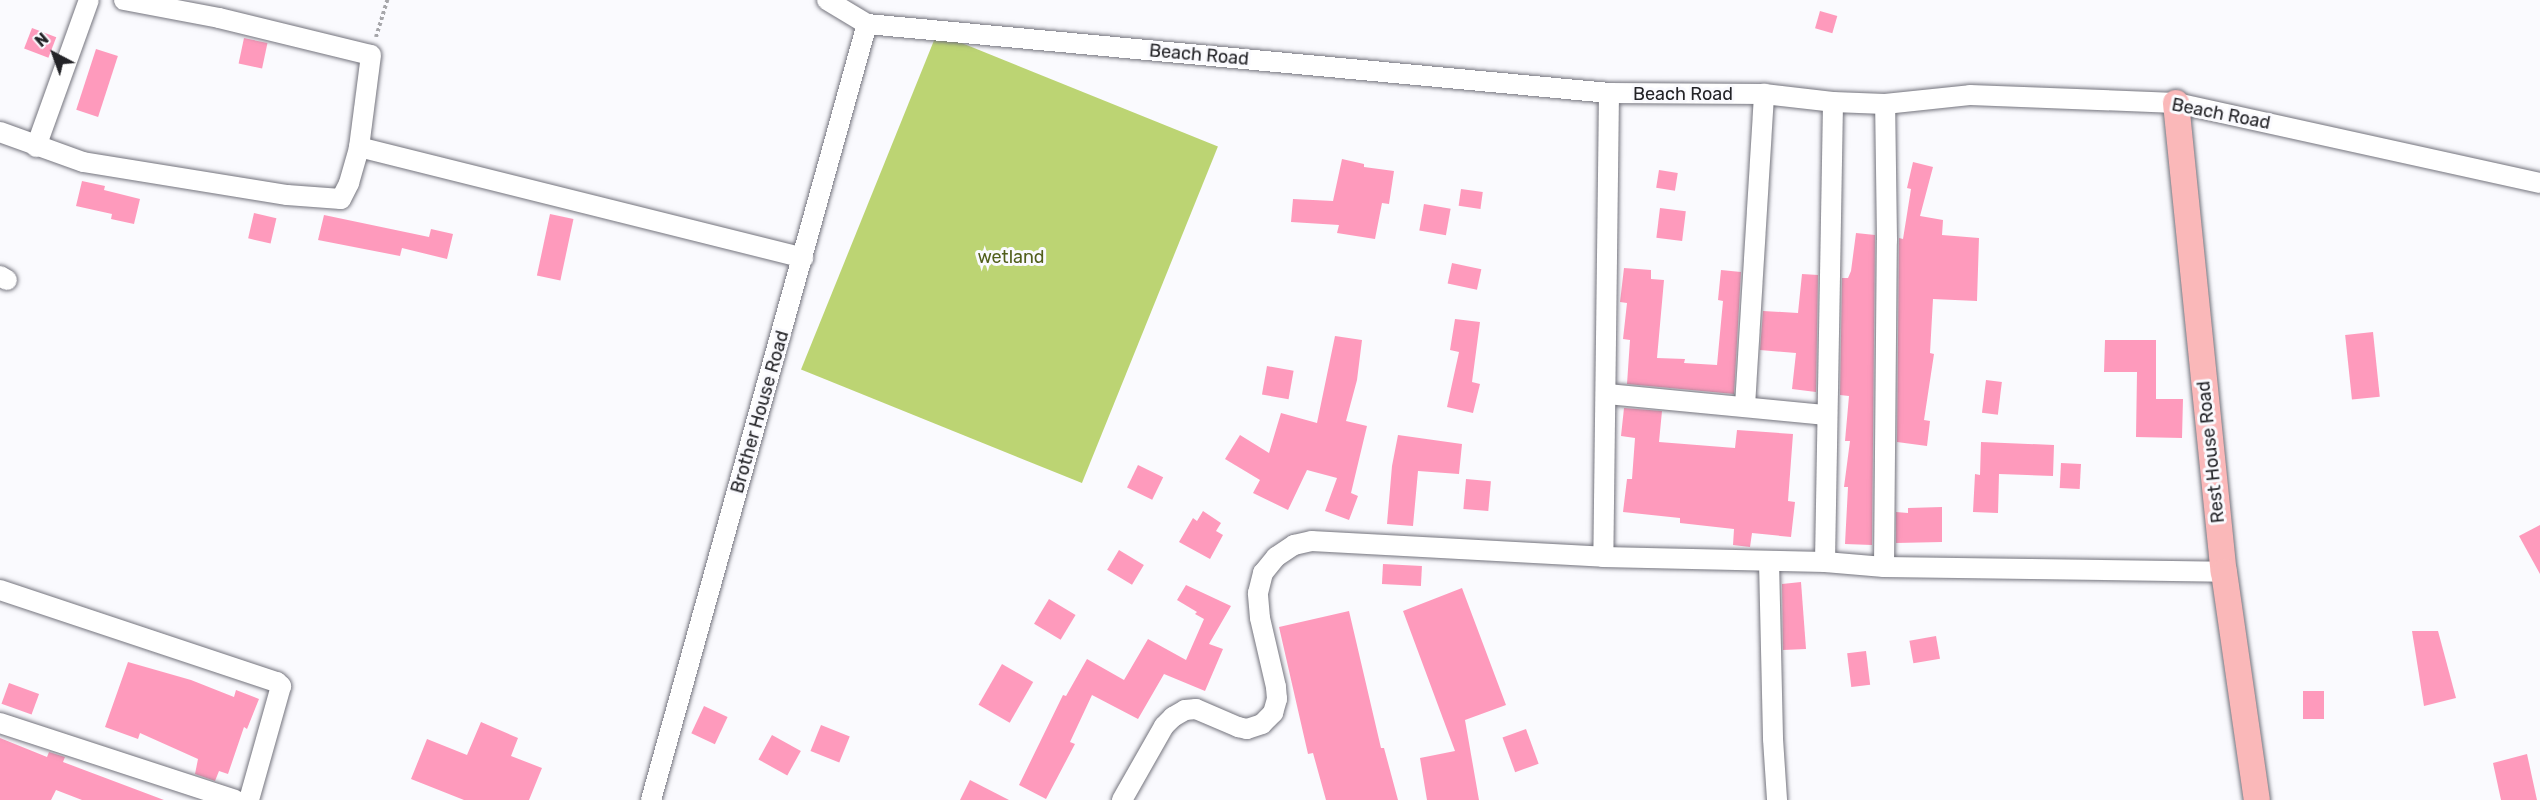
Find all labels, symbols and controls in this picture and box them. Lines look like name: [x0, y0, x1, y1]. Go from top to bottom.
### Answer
north arrow: [24, 24, 84, 84]
text: N: [31, 29, 52, 51]
street label: Beach Road: [1148, 40, 1250, 70]
street label: Beach Road: [1633, 83, 1733, 105]
street label: Beach Road: [2170, 94, 2272, 134]
park label: wetland: [977, 246, 1045, 268]
street label: Brother House Road: [726, 328, 794, 496]
street label: Rest House Road: [2193, 380, 2229, 524]

